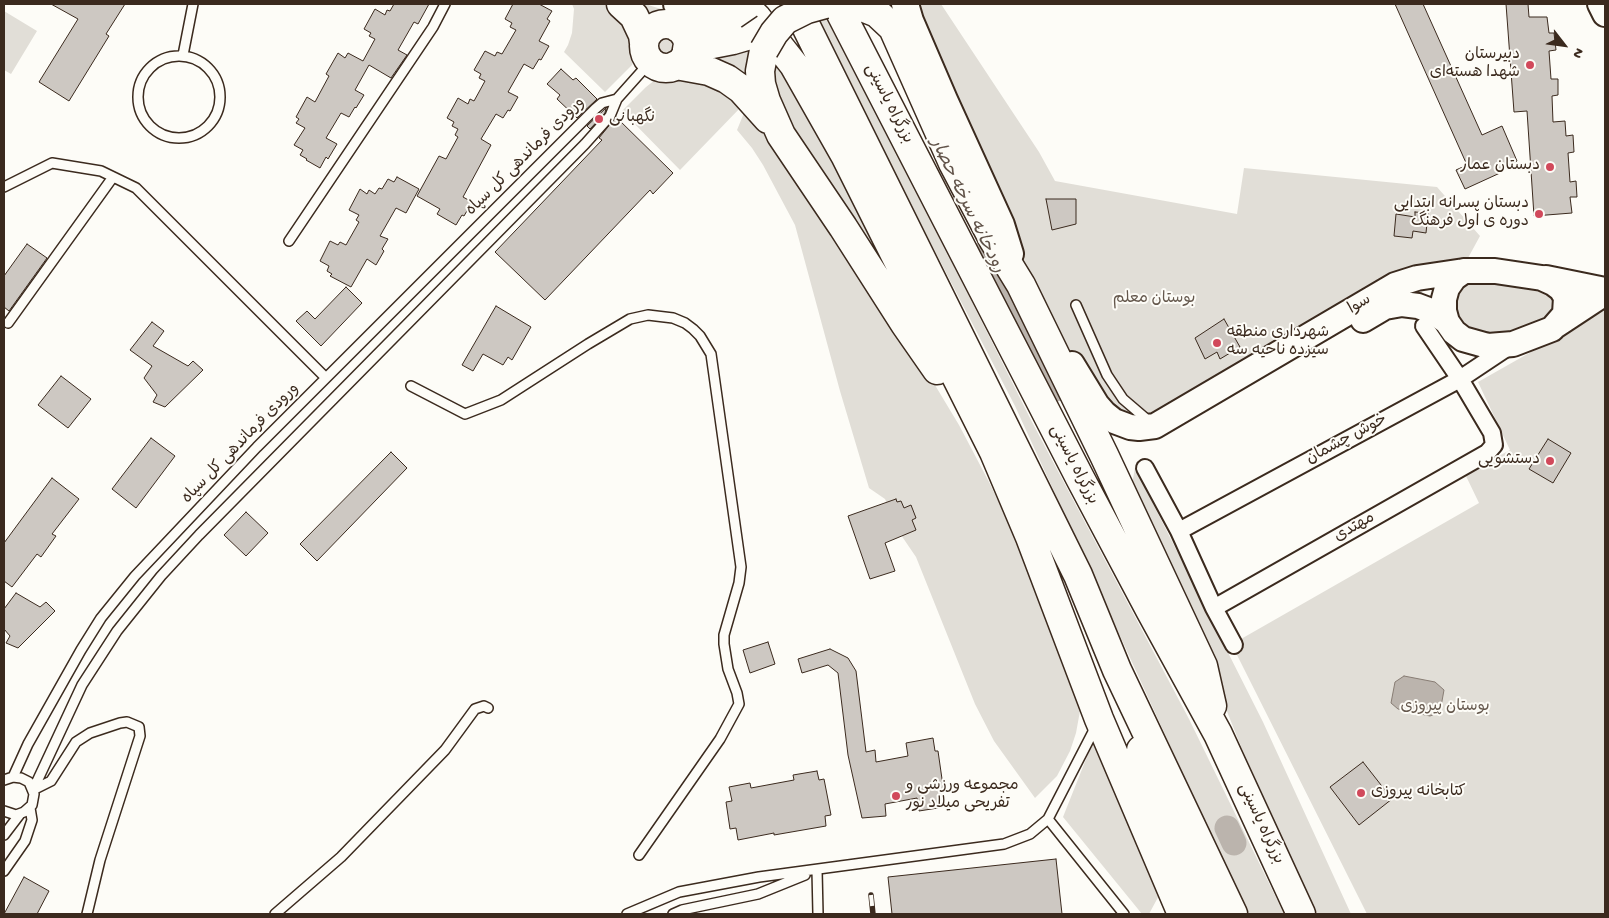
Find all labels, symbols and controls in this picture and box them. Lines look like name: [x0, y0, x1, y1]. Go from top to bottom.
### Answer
north arrow: [1539, 20, 1589, 70]
text: N: [1568, 45, 1587, 61]
place label: دبیرستان شهدا هسته‌ای: [1430, 46, 1520, 84]
marker: دبیرستان شهدا هسته‌ای: [1524, 59, 1536, 71]
street label: بزرگراه یاسینی: [860, 61, 916, 147]
street label: ورودی فرماندهی کل سپاه: [463, 94, 589, 220]
place label: نگهبانی: [609, 109, 655, 129]
marker: نگهبانی: [593, 113, 605, 125]
water label: رودخانه سرخه حصار: [924, 135, 1008, 277]
place label: دبستان عمار: [1460, 157, 1540, 177]
marker: دبستان عمار: [1544, 161, 1556, 173]
place label: دبستان پسرانه ابتدایی دوره ی اول فرهنگ: [1394, 195, 1529, 233]
marker: دبستان پسرانه ابتدایی دوره ی اول فرهنگ: [1533, 208, 1545, 220]
park label: بوستان معلم: [1113, 290, 1195, 310]
street label: سوا: [1345, 291, 1375, 319]
place label: شهرداری منطقه سیزده ناحیه سه: [1227, 324, 1329, 362]
marker: شهرداری منطقه سیزده ناحیه سه: [1211, 337, 1223, 349]
street label: ورودی فرماندهی کل سپاه: [178, 380, 304, 508]
street label: خوش چشمان: [1303, 411, 1391, 469]
street label: بزرگراه یاسینی: [1045, 422, 1101, 508]
place label: دستشویی: [1478, 451, 1540, 471]
marker: دستشویی: [1544, 455, 1556, 467]
street label: مهتدی: [1331, 509, 1379, 547]
park label: بوستان پیروزی: [1400, 698, 1490, 718]
place label: مجموعه ورزشی و تفریحی میلاد نور: [906, 777, 1019, 815]
street label: بزرگراه یاسینی: [1233, 781, 1287, 867]
place label: کتابخانه پیروزی: [1371, 783, 1466, 803]
marker: کتابخانه پیروزی: [1355, 787, 1367, 799]
marker: مجموعه ورزشی و تفریحی میلاد نور: [890, 790, 902, 802]

